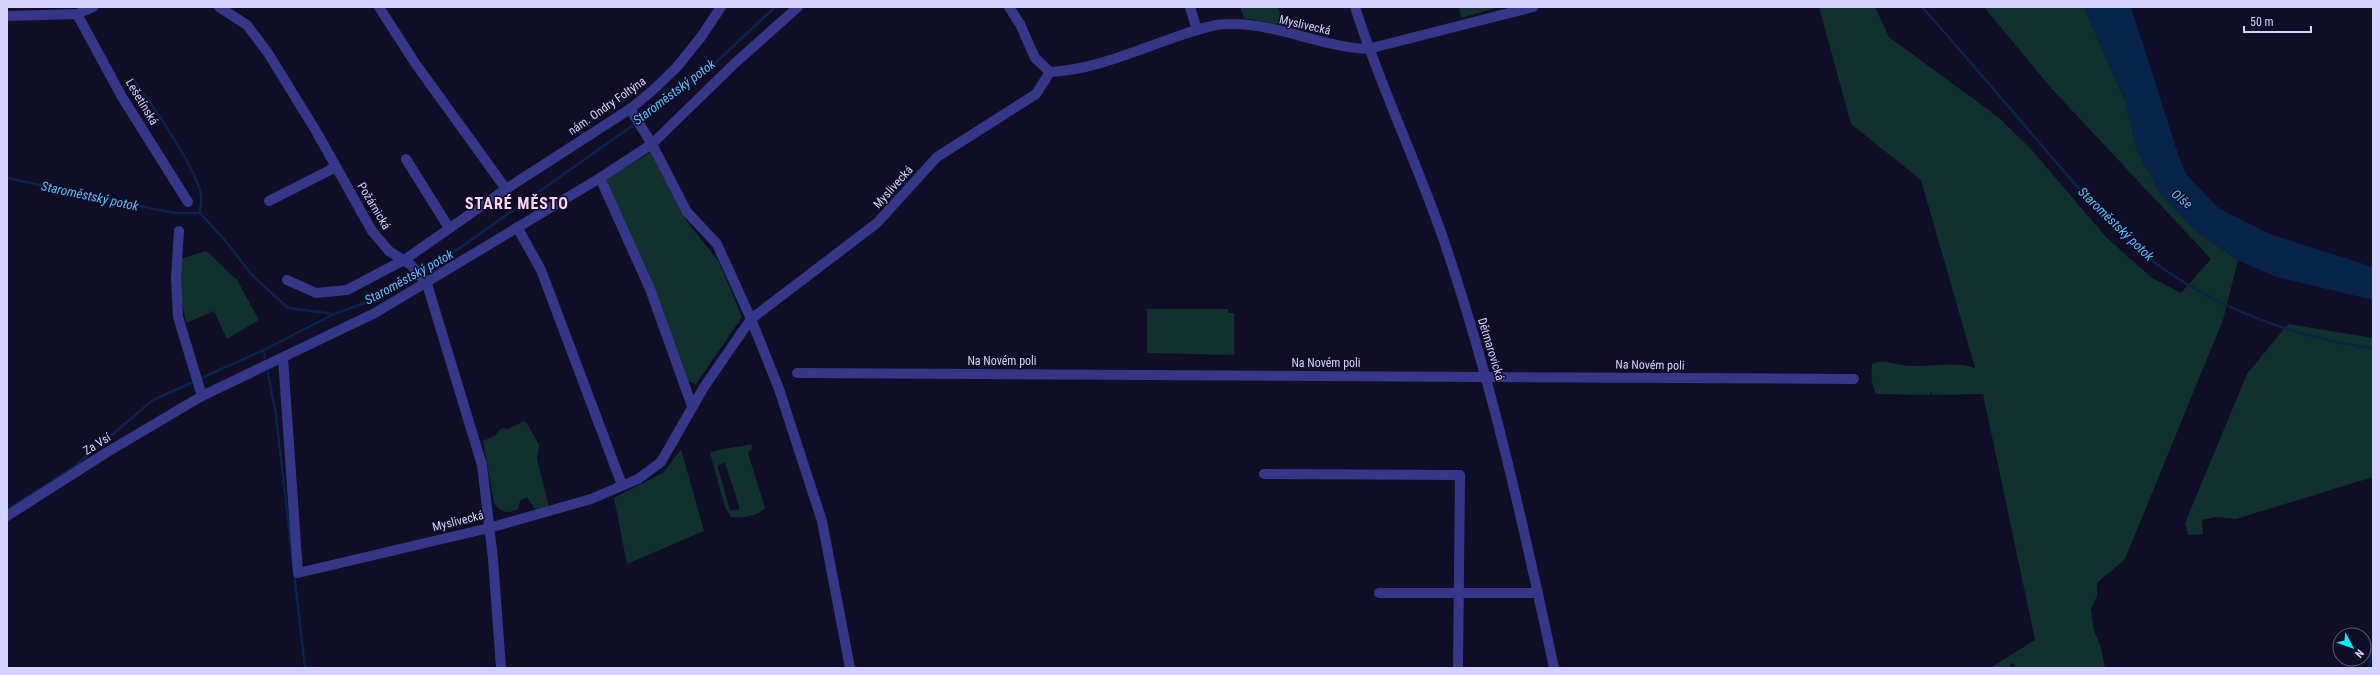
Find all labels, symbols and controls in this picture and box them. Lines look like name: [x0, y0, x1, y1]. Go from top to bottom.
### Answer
scale bar: [2244, 8, 2311, 34]
street label: Myslivecká: [1278, 12, 1332, 38]
text: 50 m: [2250, 15, 2274, 29]
water label: Staroměstský potok: [630, 56, 718, 128]
street label: nám. Ondry Foltýna: [565, 74, 649, 138]
street label: Lešetínská: [123, 76, 161, 128]
street label: Myslivecká: [870, 163, 916, 211]
water label: Staroměstský potok: [40, 178, 140, 214]
street label: Požárnická: [354, 180, 394, 232]
water label: Staroměstský potok: [2075, 184, 2157, 264]
water label: Olše: [2169, 186, 2195, 212]
district label: STARÉ MĚSTO: [465, 194, 569, 213]
water label: Staroměstský potok: [362, 246, 456, 308]
street label: Dětmarovická: [1475, 316, 1507, 382]
street label: Na Novém poli: [967, 354, 1037, 368]
street label: Na Novém poli: [1291, 356, 1361, 370]
street label: Na Novém poli: [1615, 357, 1685, 373]
street label: Za Vsí: [81, 430, 114, 458]
street label: Myslivecká: [431, 508, 485, 534]
north arrow: [2332, 627, 2372, 667]
text: N: [2352, 646, 2366, 660]

